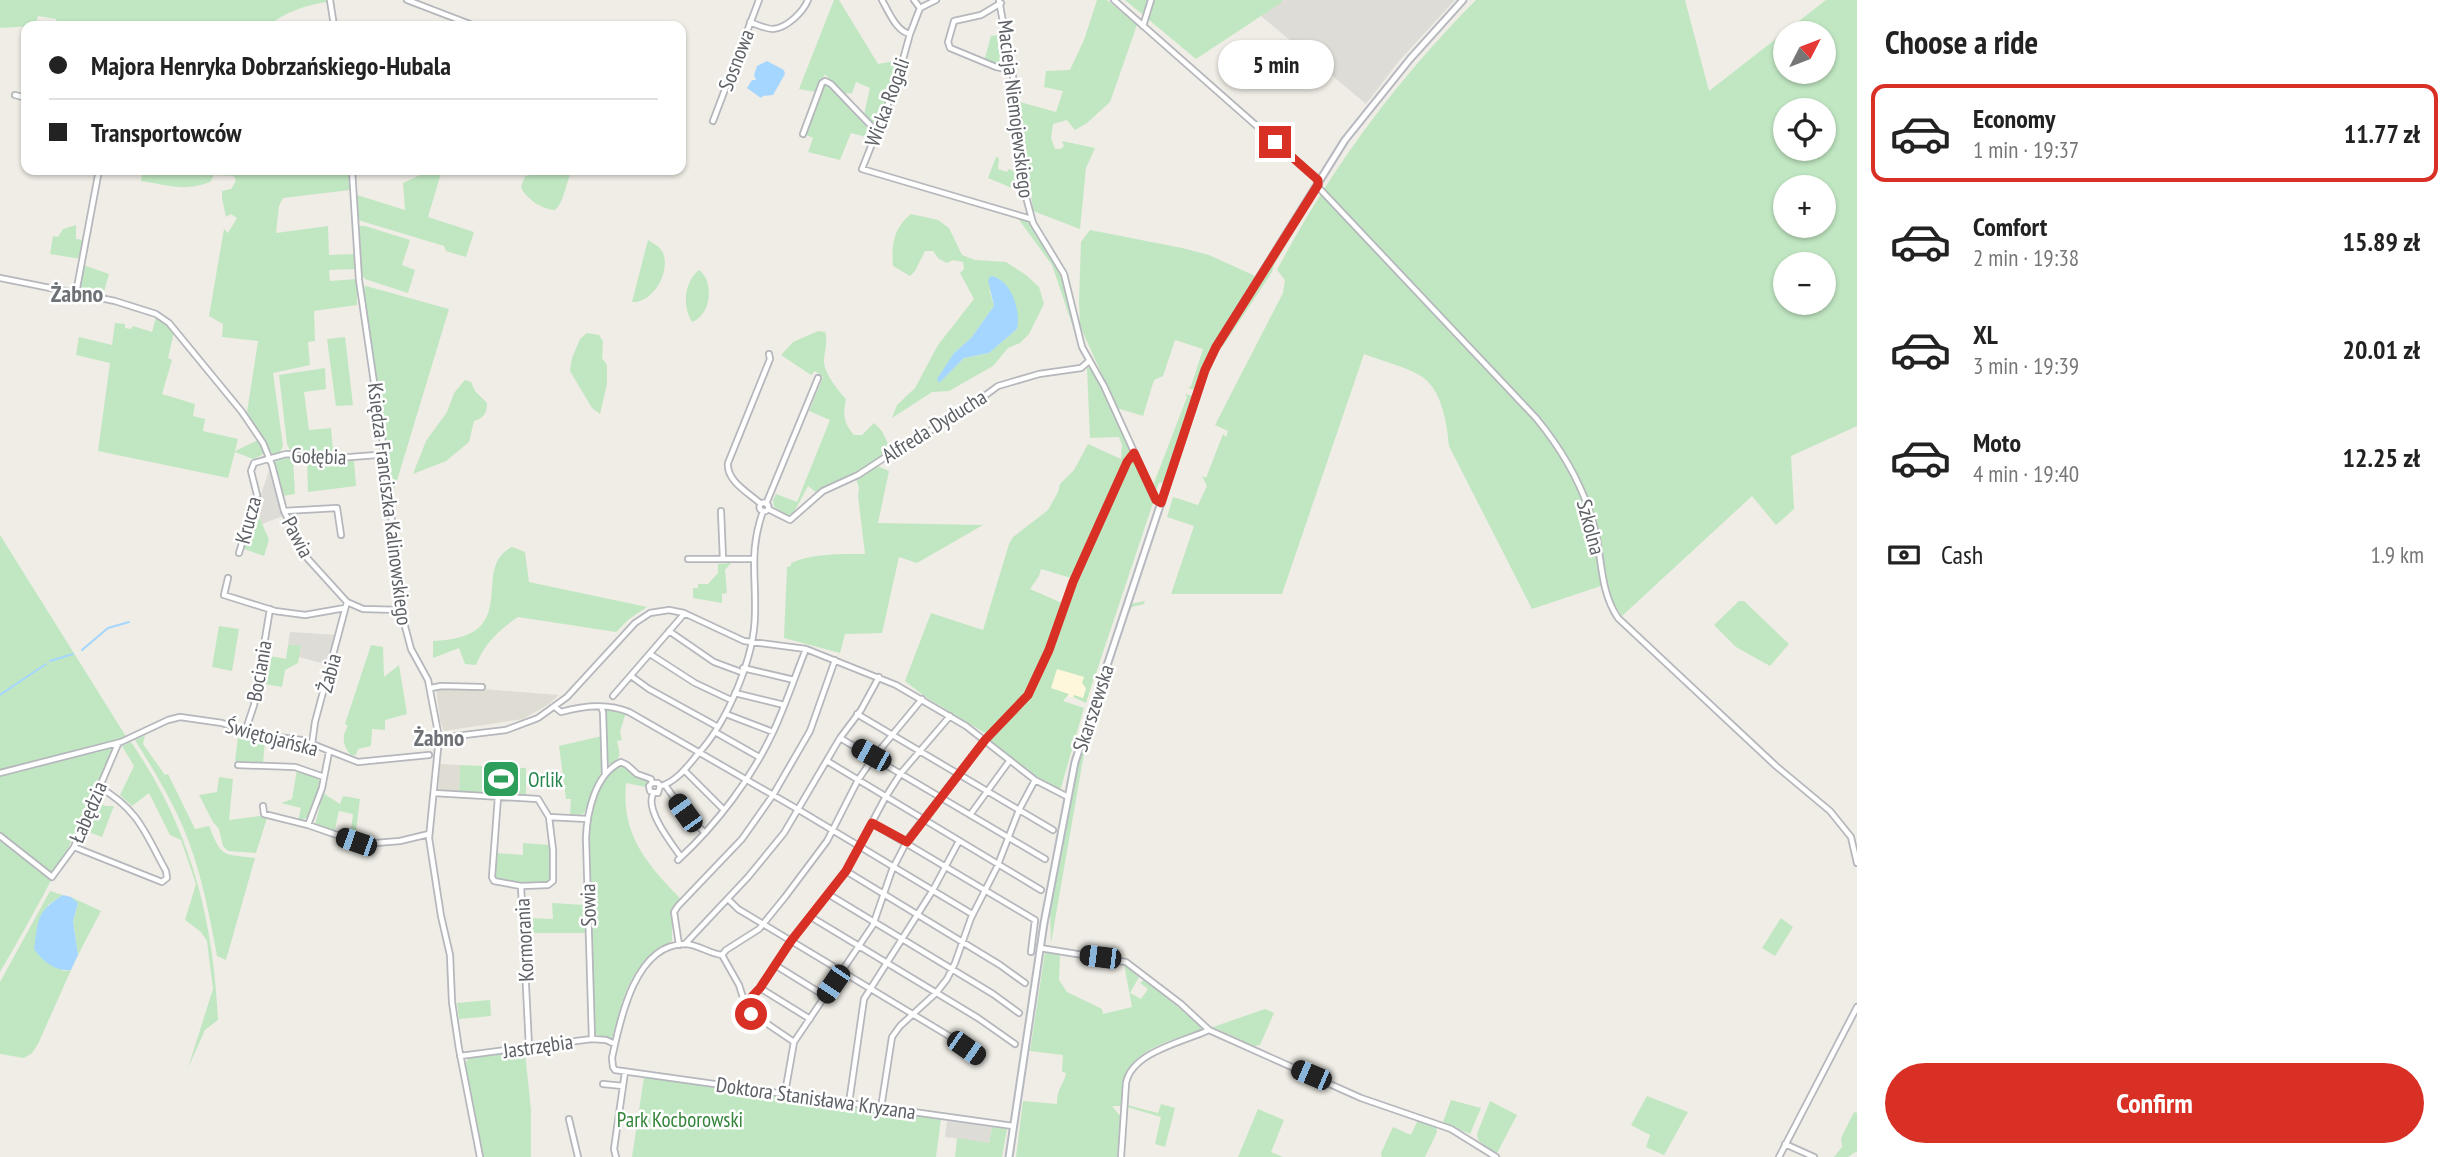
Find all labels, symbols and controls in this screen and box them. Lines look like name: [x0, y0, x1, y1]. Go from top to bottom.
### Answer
street label: Macieja Niemojewskiego: [992, 19, 1040, 199]
north arrow: [1773, 21, 1836, 84]
map controls: [1773, 21, 1836, 315]
text: Choose a ride: [1885, 21, 2038, 63]
street label: Sosnowa: [712, 25, 760, 95]
callout: 5 min: [1217, 40, 1333, 90]
text: Majora Henryka Dobrzańskiego-Hubala: [91, 49, 451, 82]
text: 5 min: [1253, 50, 1299, 79]
street label: Wicka Rogali: [859, 54, 915, 150]
button: locate: [1773, 98, 1836, 161]
icon: car: [1889, 102, 1952, 165]
text: Economy: [1973, 102, 2055, 135]
text: Transportowców: [91, 116, 242, 149]
text: 11.77 zł: [2344, 117, 2420, 150]
route end: [1259, 126, 1291, 158]
text: 1 min · 19:37: [1973, 135, 2079, 164]
button: +: [1773, 175, 1836, 238]
icon: car: [1889, 210, 1952, 273]
text: Comfort: [1973, 210, 2047, 243]
text: 15.89 zł: [2343, 225, 2420, 258]
text: 2 min · 19:38: [1973, 243, 2079, 272]
button: −: [1773, 252, 1836, 315]
district label: Żabno: [51, 278, 104, 309]
icon: car: [1889, 318, 1952, 381]
text: XL: [1973, 318, 1998, 351]
text: 20.01 zł: [2343, 333, 2420, 366]
text: 3 min · 19:39: [1973, 351, 2079, 380]
street label: Księdza Franciszka Kalinowskiego: [362, 381, 418, 627]
street label: Alfreda Dyducha: [877, 383, 991, 469]
icon: car: [1889, 426, 1952, 489]
text: Moto: [1973, 426, 2021, 459]
text: 12.25 zł: [2343, 441, 2420, 474]
street label: Gołębia: [291, 442, 347, 470]
text: 4 min · 19:40: [1973, 459, 2079, 488]
street label: Krucza: [229, 493, 267, 547]
street label: Szkolna: [1571, 496, 1611, 558]
street label: Pawia: [276, 512, 320, 562]
icon: cash: [1885, 536, 1923, 574]
text: Cash: [1941, 538, 1983, 571]
text: 1.9 km: [2370, 540, 2424, 569]
street label: Bociania: [240, 638, 278, 704]
street label: Żabia: [311, 650, 347, 696]
street label: Skarszewska: [1066, 661, 1120, 755]
street label: Świętojańska: [223, 712, 321, 762]
district label: Żabno: [414, 723, 464, 752]
car: [848, 736, 895, 774]
sports icon: Orlik: [480, 758, 522, 800]
place label: Orlik: [528, 766, 563, 793]
street label: Łabędzia: [63, 777, 113, 847]
car: [665, 790, 706, 836]
car: [333, 825, 380, 859]
street label: Sowia: [574, 883, 602, 927]
street label: Kormorania: [508, 898, 540, 982]
car: [1078, 944, 1123, 970]
car: [813, 961, 854, 1007]
route start: [735, 998, 767, 1030]
car: [943, 1027, 990, 1069]
street label: Jastrzębia: [500, 1028, 575, 1064]
car: [1288, 1057, 1335, 1093]
button: Confirm: [1885, 1063, 2424, 1143]
street label: Doktora Stanisława Kryzana: [715, 1071, 917, 1125]
park label: Park Kocborowski: [617, 1106, 743, 1133]

